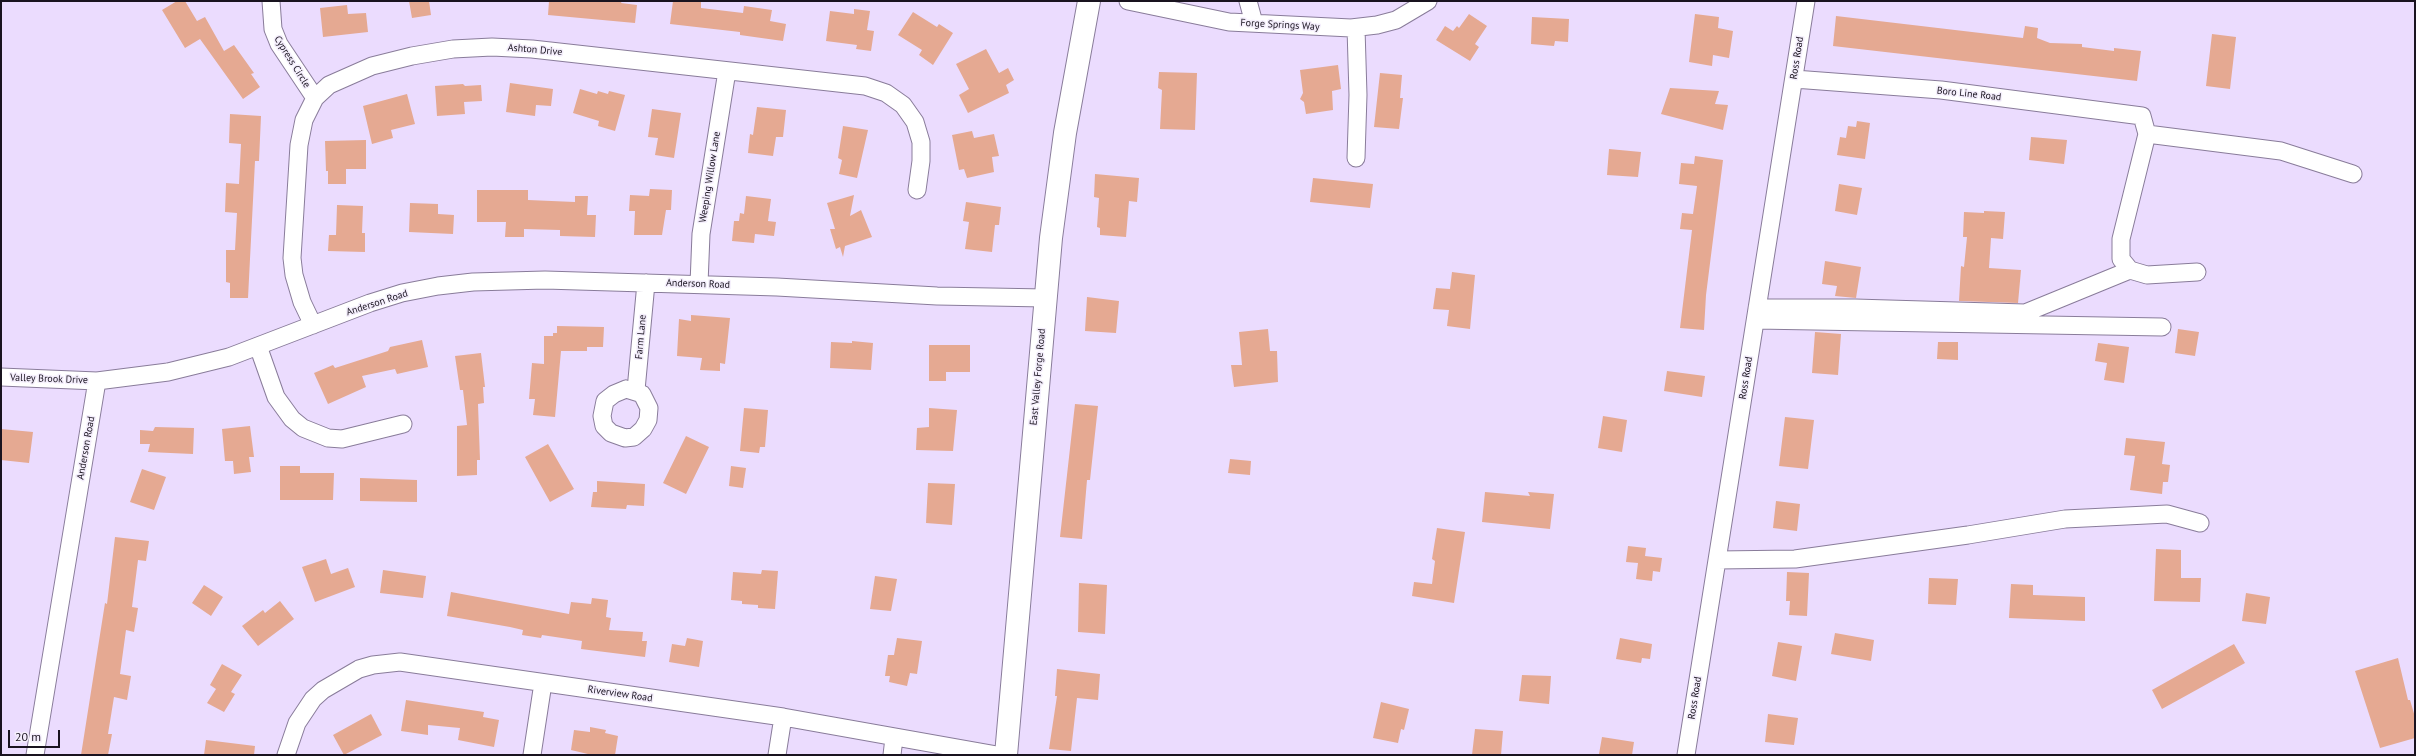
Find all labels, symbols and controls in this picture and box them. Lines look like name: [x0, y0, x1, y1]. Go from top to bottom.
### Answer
street label: Forge Springs Way: [1240, 17, 1320, 33]
street label: Cypress Circle: [271, 34, 313, 90]
street label: Ross Road: [1788, 36, 1806, 80]
street label: Ashton Drive: [507, 42, 563, 58]
street label: Boro Line Road: [1936, 85, 2002, 103]
street label: Weeping Willow Lane: [697, 131, 723, 223]
street label: Anderson Road: [666, 277, 730, 291]
street label: Anderson Road: [345, 287, 409, 319]
street label: Farm Lane: [633, 314, 649, 360]
street label: East Valley Forge Road: [1028, 328, 1048, 426]
street label: Ross Road: [1737, 356, 1755, 400]
street label: Valley Brook Drive: [10, 372, 88, 386]
street label: Anderson Road: [75, 415, 97, 481]
street label: Ross Road: [1686, 676, 1704, 720]
street label: Riverview Road: [587, 684, 653, 704]
scale bar: [10, 722, 62, 748]
text: 20 m: [15, 729, 41, 744]

